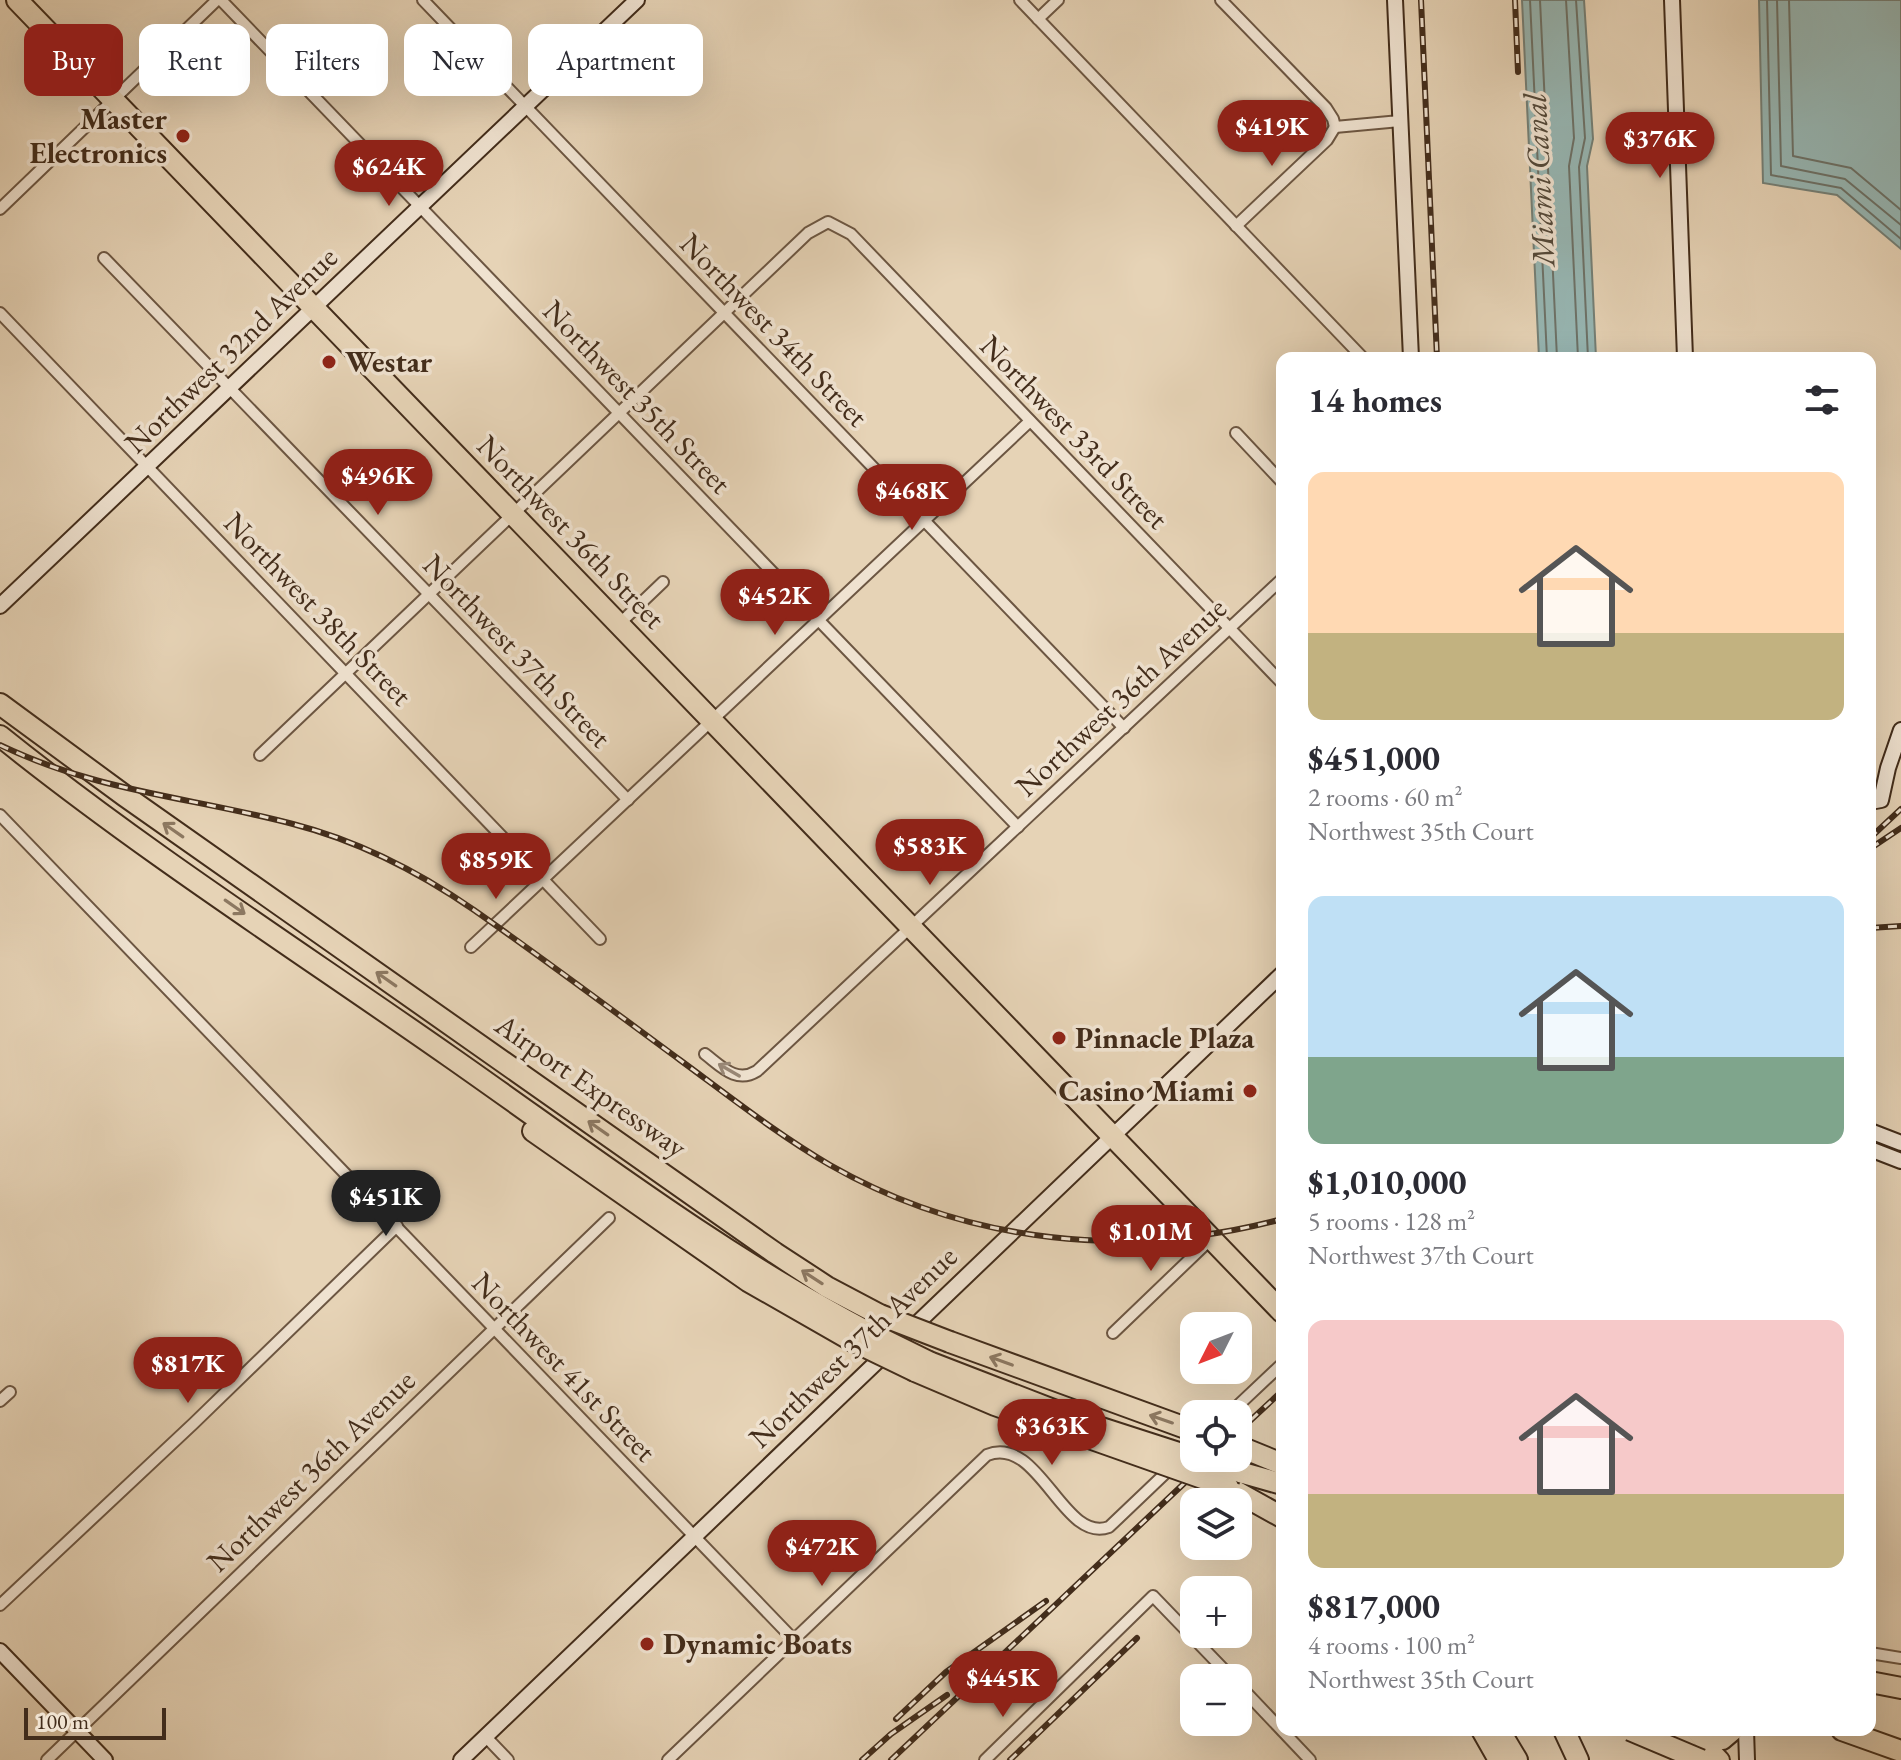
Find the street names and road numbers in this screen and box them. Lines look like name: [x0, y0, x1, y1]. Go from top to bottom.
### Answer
street label: Northwest 34th Street: [672, 224, 877, 435]
street label: Northwest 32nd Avenue: [116, 238, 345, 461]
street label: Northwest 35th Street: [535, 291, 740, 502]
street label: Northwest 33rd Street: [972, 326, 1177, 537]
street label: Northwest 36th Street: [469, 426, 674, 637]
street label: Northwest 38th Street: [216, 503, 421, 714]
street label: Northwest 37th Street: [415, 545, 620, 756]
street label: Northwest 36th Avenue: [1007, 589, 1235, 805]
street label: Airport Expressway: [487, 1004, 695, 1167]
street label: Northwest 37th Avenue: [740, 1237, 965, 1456]
street label: Northwest 41st Street: [464, 1263, 665, 1470]
street label: Northwest 36th Avenue: [198, 1361, 423, 1580]

